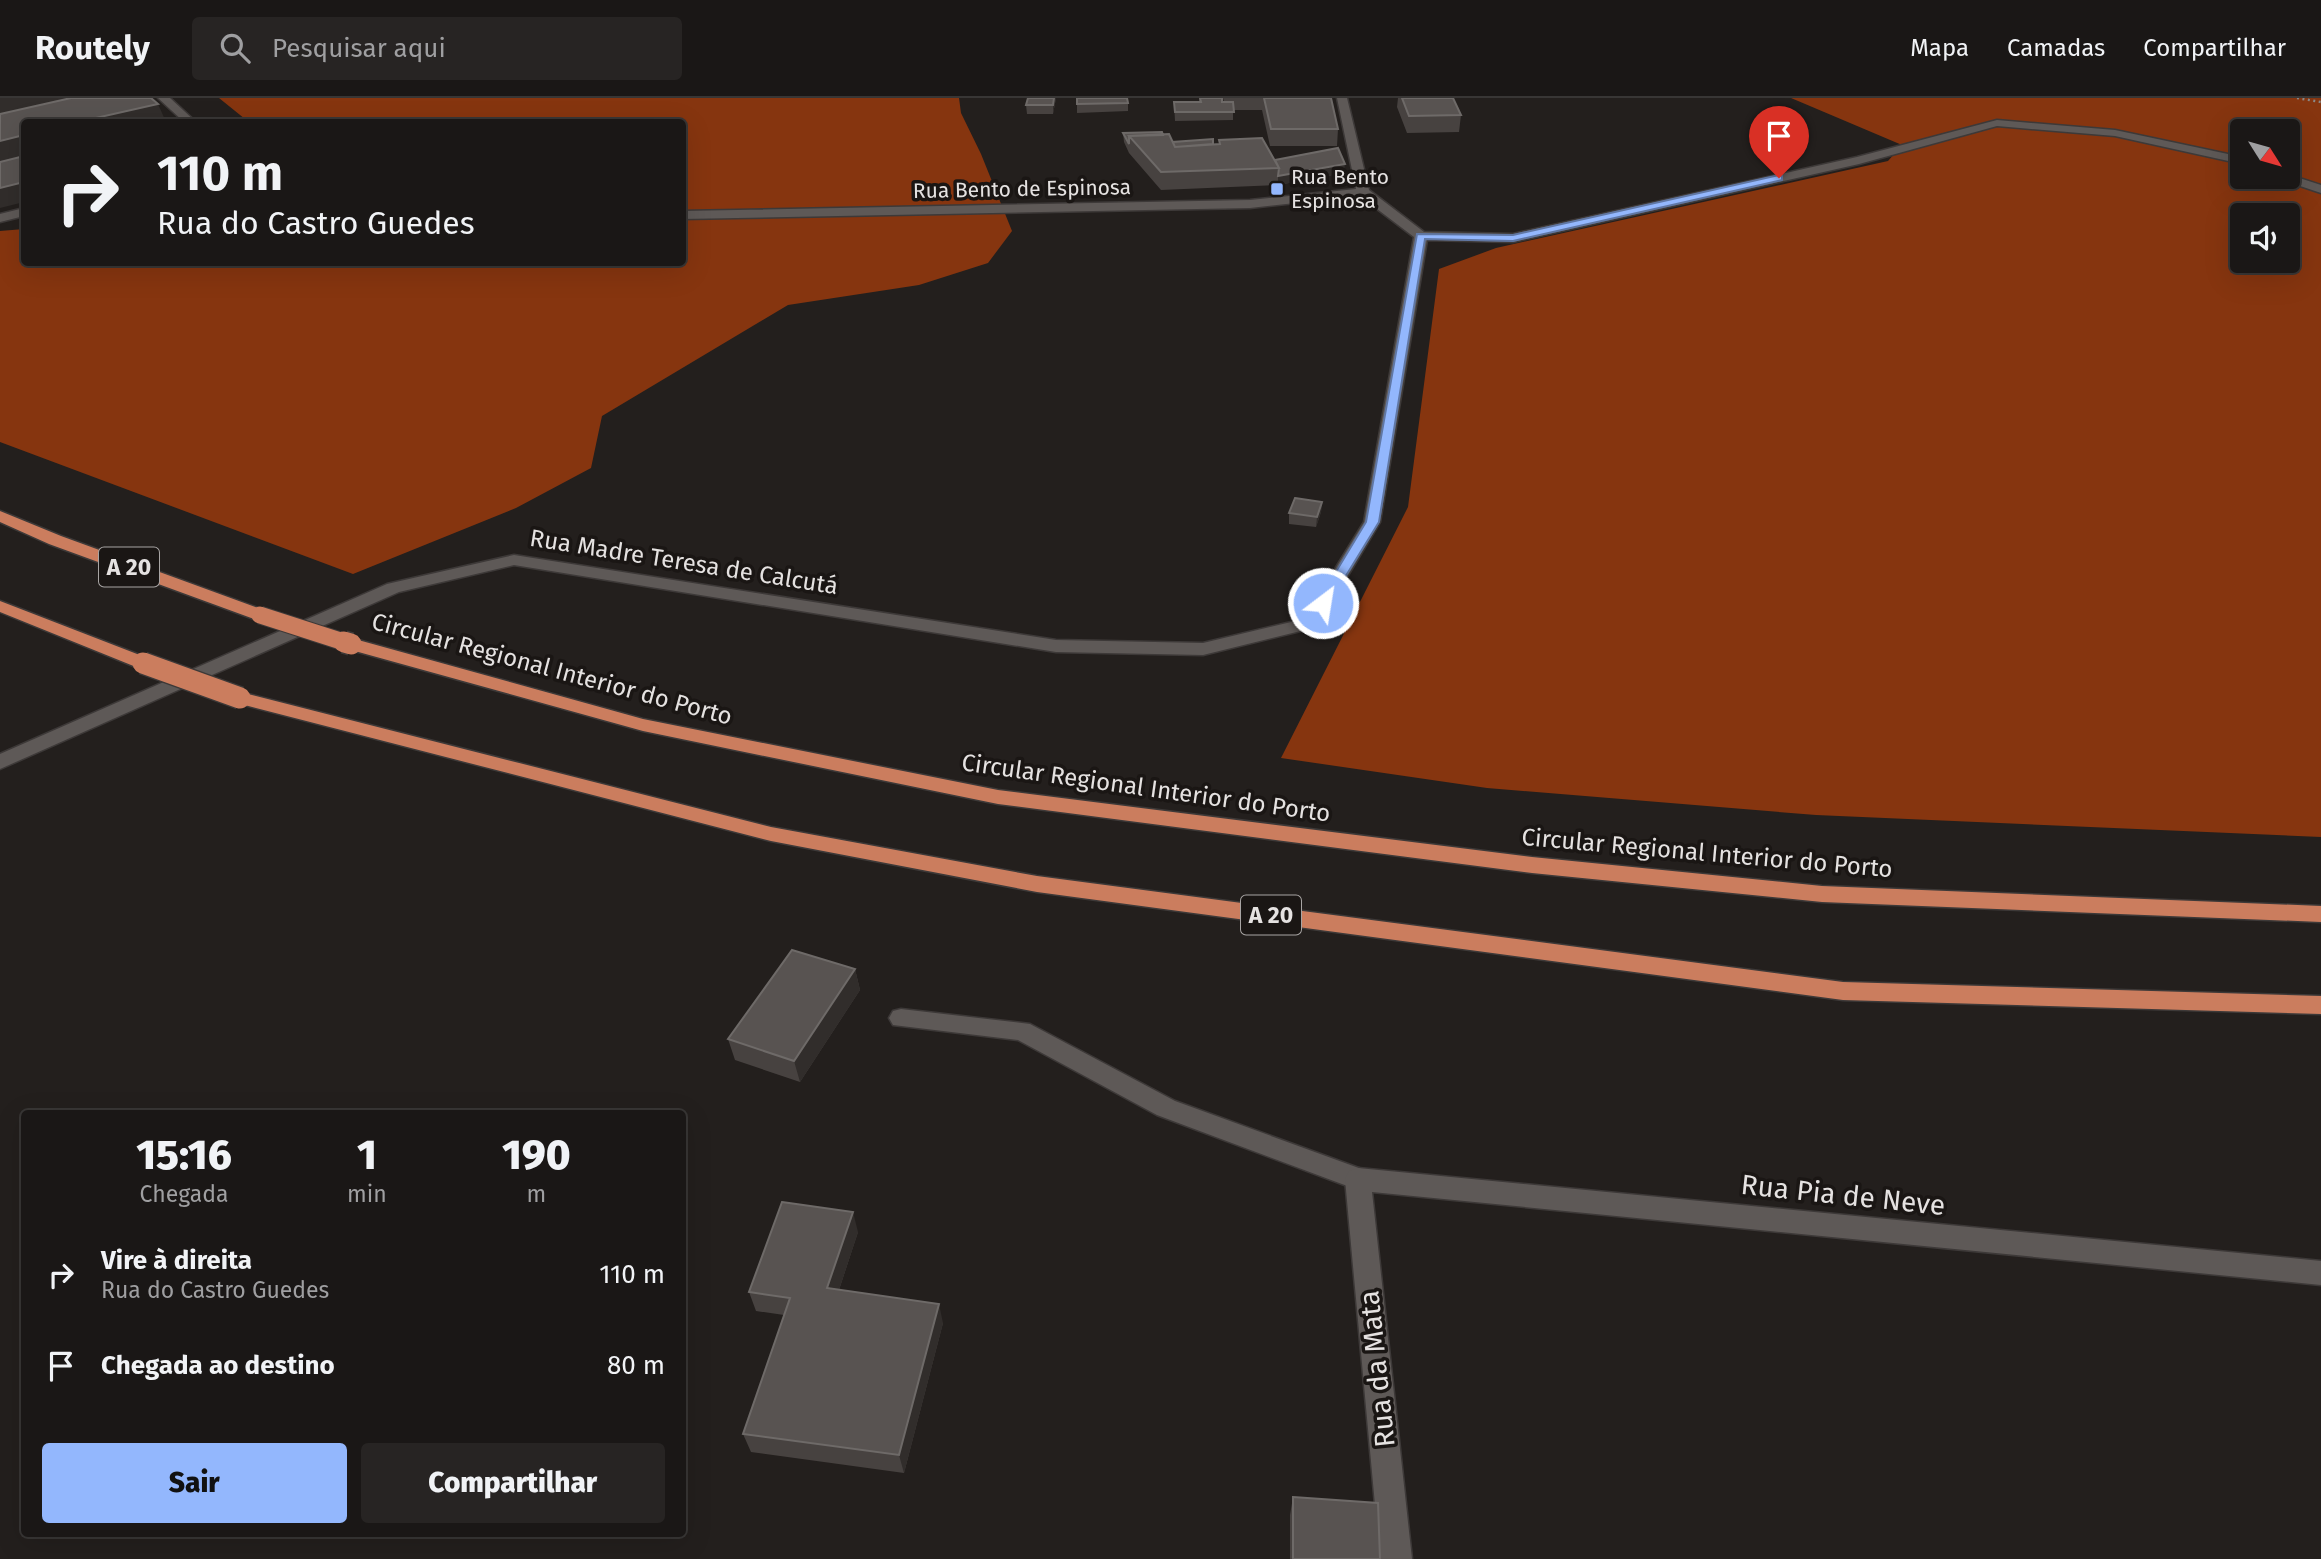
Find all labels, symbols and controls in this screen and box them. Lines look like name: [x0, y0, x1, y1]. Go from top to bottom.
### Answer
search box: [192, 17, 682, 80]
text: Routely: [35, 28, 150, 68]
icon: search: [216, 29, 254, 67]
text: Pesquisar aqui: [272, 33, 446, 64]
text: Mapa: [1910, 34, 1969, 62]
text: Camadas: [2007, 34, 2105, 62]
text: Compartilhar: [2143, 34, 2286, 62]
pin: [1749, 106, 1809, 178]
icon: arrive: [1760, 117, 1798, 155]
north arrow: [2230, 119, 2300, 189]
map controls: [2230, 119, 2300, 273]
text: 110 m: [157, 144, 283, 203]
icon: right: [42, 147, 133, 238]
place label: Rua Bento Espinosa: [1291, 164, 1389, 214]
street label: Rua Bento de Espinosa: [913, 174, 1131, 204]
marker: Rua Bento Espinosa: [1269, 181, 1285, 197]
button: sound: [2230, 203, 2300, 273]
text: Rua do Castro Guedes: [157, 204, 475, 242]
street label: Rua Madre Teresa de Calcutá: [528, 524, 840, 600]
road number: A 20: [99, 547, 159, 587]
position arrow: [1286, 566, 1360, 640]
street label: Circular Regional Interior do Porto: [369, 607, 735, 731]
street label: Circular Regional Interior do Porto: [960, 748, 1332, 828]
street label: Circular Regional Interior do Porto: [1520, 823, 1894, 883]
road number: A 20: [1241, 895, 1301, 934]
text: 15:16: [136, 1130, 232, 1180]
text: 1: [357, 1130, 377, 1180]
text: 190: [502, 1130, 571, 1180]
street label: Rua Pia de Neve: [1739, 1168, 1947, 1222]
text: Chegada: [140, 1180, 228, 1208]
text: min: [347, 1180, 387, 1208]
text: m: [526, 1180, 546, 1208]
text: Vire à direita: [101, 1245, 252, 1276]
icon: right: [42, 1256, 80, 1294]
text: 110 m: [599, 1259, 665, 1290]
text: Rua do Castro Guedes: [101, 1276, 329, 1304]
street label: Rua da Mata: [1352, 1289, 1402, 1449]
icon: arrive: [42, 1347, 80, 1385]
text: Chegada ao destino: [101, 1350, 335, 1381]
text: 80 m: [607, 1350, 665, 1381]
button: Sair: [42, 1443, 347, 1523]
button: Compartilhar: [361, 1443, 665, 1523]

